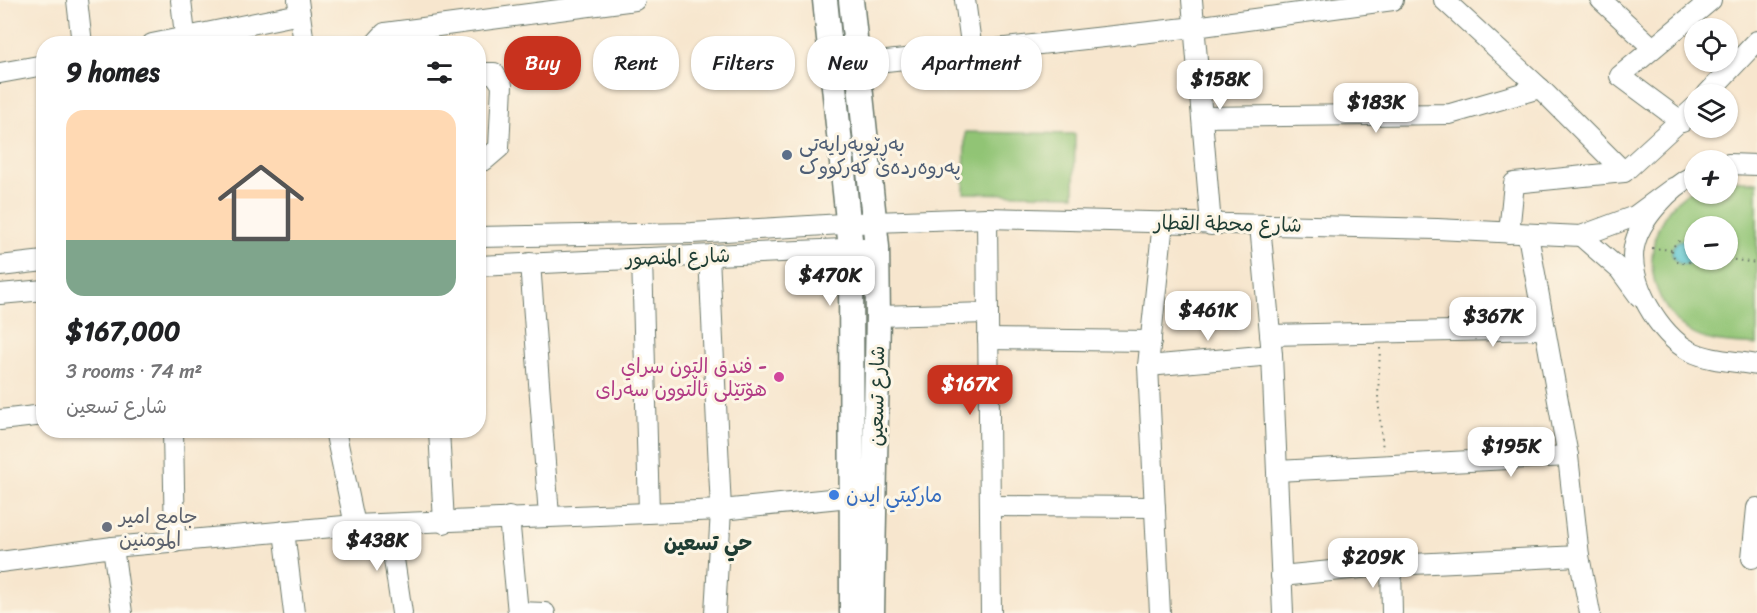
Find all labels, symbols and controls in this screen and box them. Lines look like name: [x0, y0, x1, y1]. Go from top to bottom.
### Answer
map controls: [1684, 18, 1738, 270]
button: locate: [1684, 18, 1738, 72]
chip: Buy: [504, 36, 581, 90]
chip: Rent: [593, 36, 679, 90]
chip: Filters: [691, 36, 795, 90]
chip: New: [807, 36, 889, 90]
chip: Apartment: [901, 36, 1042, 90]
text: 9 homes: [66, 49, 160, 95]
icon: filters: [423, 56, 456, 89]
pin: $158K: [1178, 60, 1262, 111]
text: $158K: [1191, 62, 1249, 97]
pin: $183K: [1334, 83, 1418, 134]
button: layers: [1684, 84, 1738, 138]
text: $183K: [1347, 85, 1405, 120]
place label: بەڕێوبەرایەتی پەروەردەی کەرکووک: [799, 127, 961, 185]
marker: بەڕێوبەرایەتی پەروەردەی کەرکووک: [780, 148, 794, 162]
icon: home: [207, 149, 315, 257]
button: +: [1684, 150, 1738, 204]
street label: شارع محطة القطار: [1152, 205, 1302, 243]
button: −: [1684, 216, 1738, 270]
street label: شارع المنصور: [623, 238, 731, 276]
pin: $470K: [788, 256, 872, 307]
text: $470K: [799, 258, 861, 293]
pin: $461K: [1166, 291, 1250, 342]
text: $461K: [1179, 293, 1237, 328]
pin: $367K: [1451, 297, 1535, 348]
text: $367K: [1463, 299, 1523, 334]
text: $167,000: [66, 308, 181, 354]
street label: شارع تسعين: [859, 345, 895, 447]
place label: فندق التون سراي - هۆتێلی ئاڵتوون سەرای: [595, 349, 767, 407]
text: 3 rooms · 74 m²: [66, 354, 202, 389]
pin: $167K: [928, 365, 1012, 416]
text: $167K: [942, 367, 998, 402]
marker: فندق التون سراي - هۆتێلی ئاڵتوون سەرای: [772, 370, 786, 384]
text: شارع تسعين: [66, 389, 167, 424]
pin: $195K: [1469, 427, 1553, 478]
text: $195K: [1482, 429, 1540, 464]
place label: ماركيتي ايدن: [846, 478, 942, 513]
marker: ماركيتي ايدن: [827, 488, 841, 502]
place label: جامع امير المومنين: [117, 499, 198, 557]
marker: جامع امير المومنين: [100, 520, 114, 534]
pin: $438K: [335, 521, 419, 572]
text: $438K: [346, 523, 408, 558]
district label: حي تسعين: [664, 524, 752, 562]
pin: $209K: [1331, 538, 1415, 589]
text: $209K: [1342, 540, 1404, 575]

